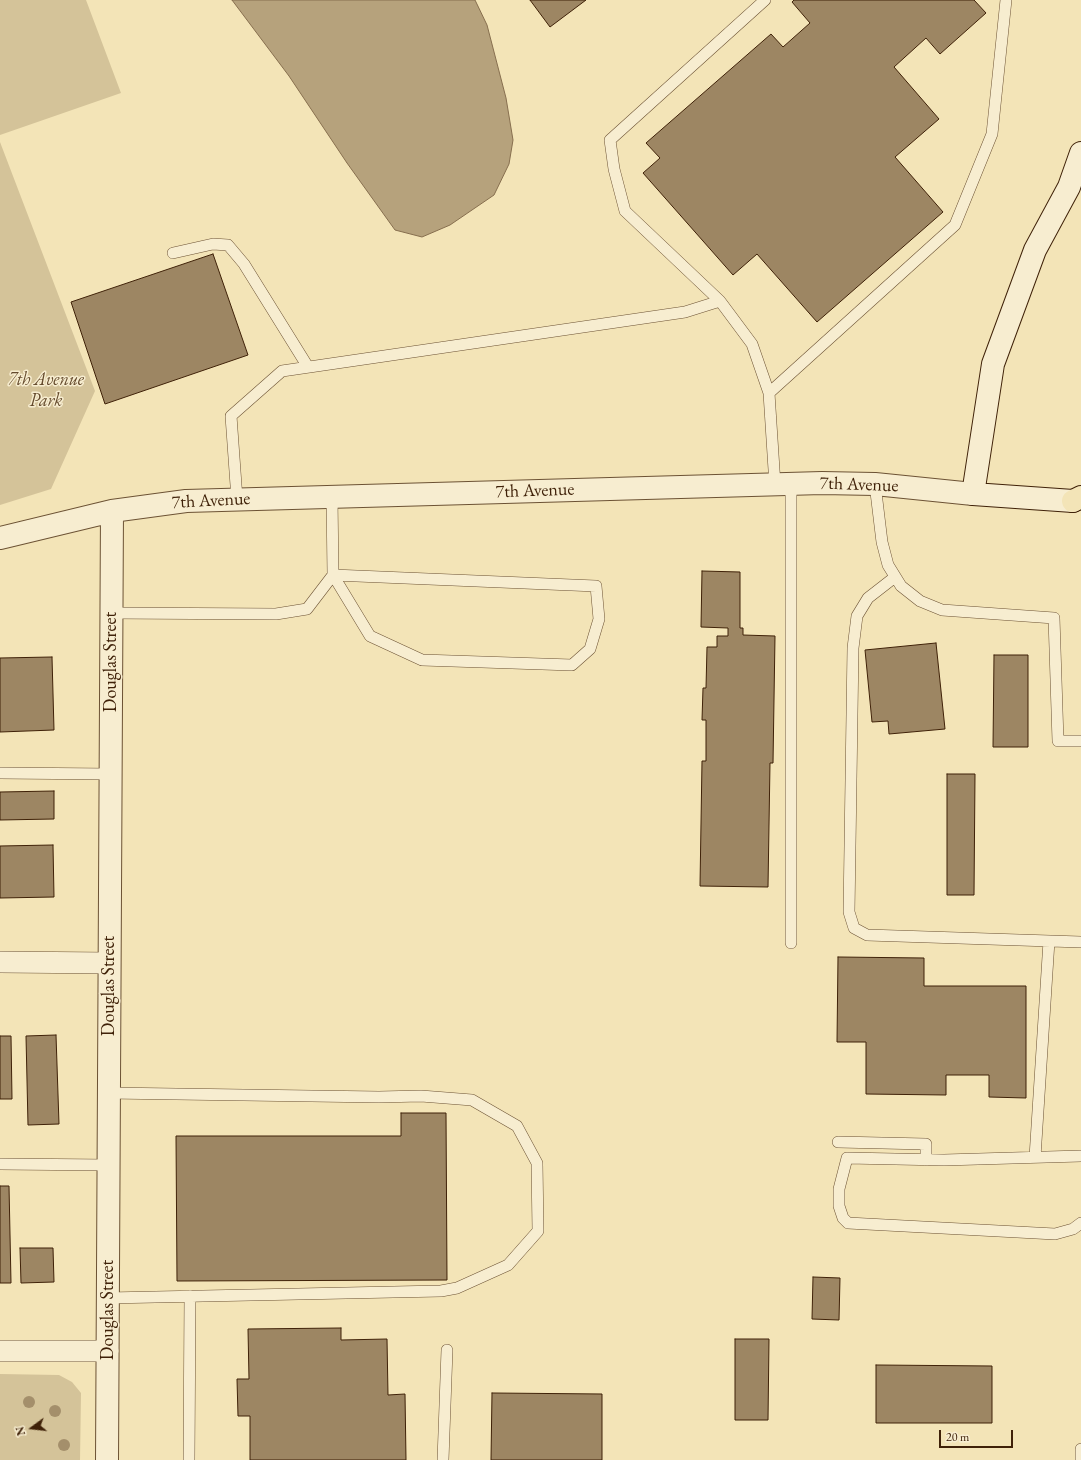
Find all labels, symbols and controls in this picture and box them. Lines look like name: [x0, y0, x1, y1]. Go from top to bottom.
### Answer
park label: 7th Avenue Park: [8, 369, 84, 412]
street label: 7th Avenue: [819, 473, 899, 497]
street label: 7th Avenue: [495, 479, 575, 503]
street label: 7th Avenue: [171, 488, 251, 514]
street label: Douglas Street: [100, 612, 122, 712]
street label: Douglas Street: [98, 936, 120, 1036]
street label: Douglas Street: [97, 1260, 119, 1360]
north arrow: [12, 1408, 52, 1448]
scale bar: [941, 1422, 1015, 1448]
text: N: [12, 1425, 28, 1437]
text: 20 m: [946, 1429, 969, 1445]

